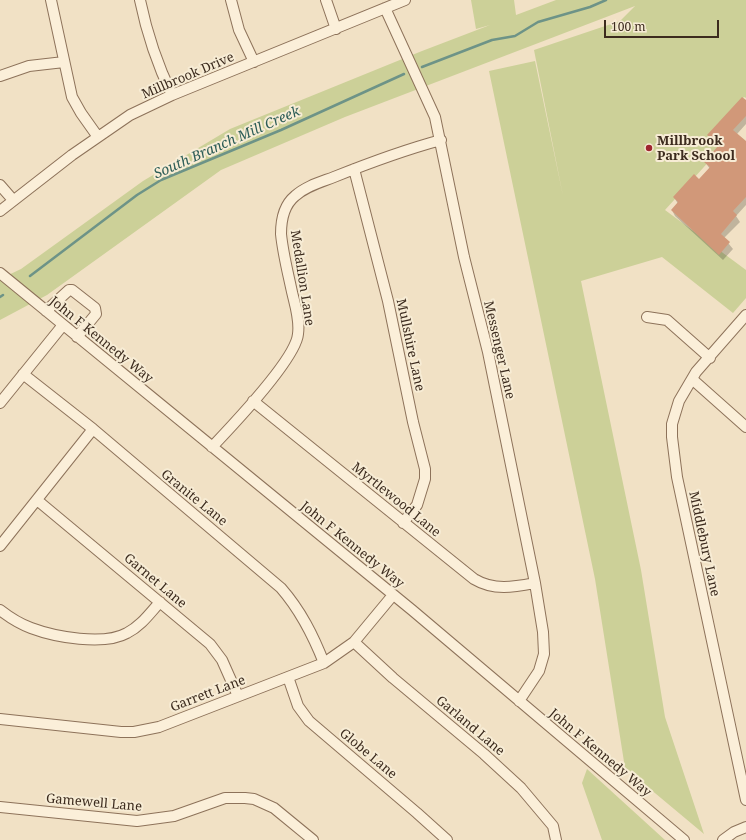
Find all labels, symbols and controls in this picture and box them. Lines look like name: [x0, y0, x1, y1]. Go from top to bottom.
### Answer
scale bar: [606, 12, 721, 38]
text: 100 m: [611, 18, 646, 35]
street label: Millbrook Drive: [140, 50, 236, 102]
water label: South Branch Mill Creek: [151, 103, 303, 183]
place label: Millbrook Park School: [657, 133, 735, 164]
marker: Millbrook Park School: [644, 143, 654, 153]
street label: Medallion Lane: [287, 229, 317, 327]
street label: John F Kennedy Way: [46, 293, 156, 387]
street label: Mullshire Lane: [393, 297, 427, 393]
street label: Messenger Lane: [480, 299, 518, 401]
street label: Myrtlewood Lane: [349, 459, 443, 541]
street label: Granite Lane: [158, 467, 230, 529]
street label: Middlebury Lane: [685, 490, 723, 598]
street label: John F Kennedy Way: [297, 498, 407, 592]
street label: Garnet Lane: [121, 550, 189, 612]
street label: Garrett Lane: [168, 673, 248, 715]
street label: Garland Lane: [433, 693, 507, 759]
street label: John F Kennedy Way: [546, 706, 654, 800]
street label: Globe Lane: [336, 726, 400, 782]
street label: Gamewell Lane: [45, 791, 143, 815]

